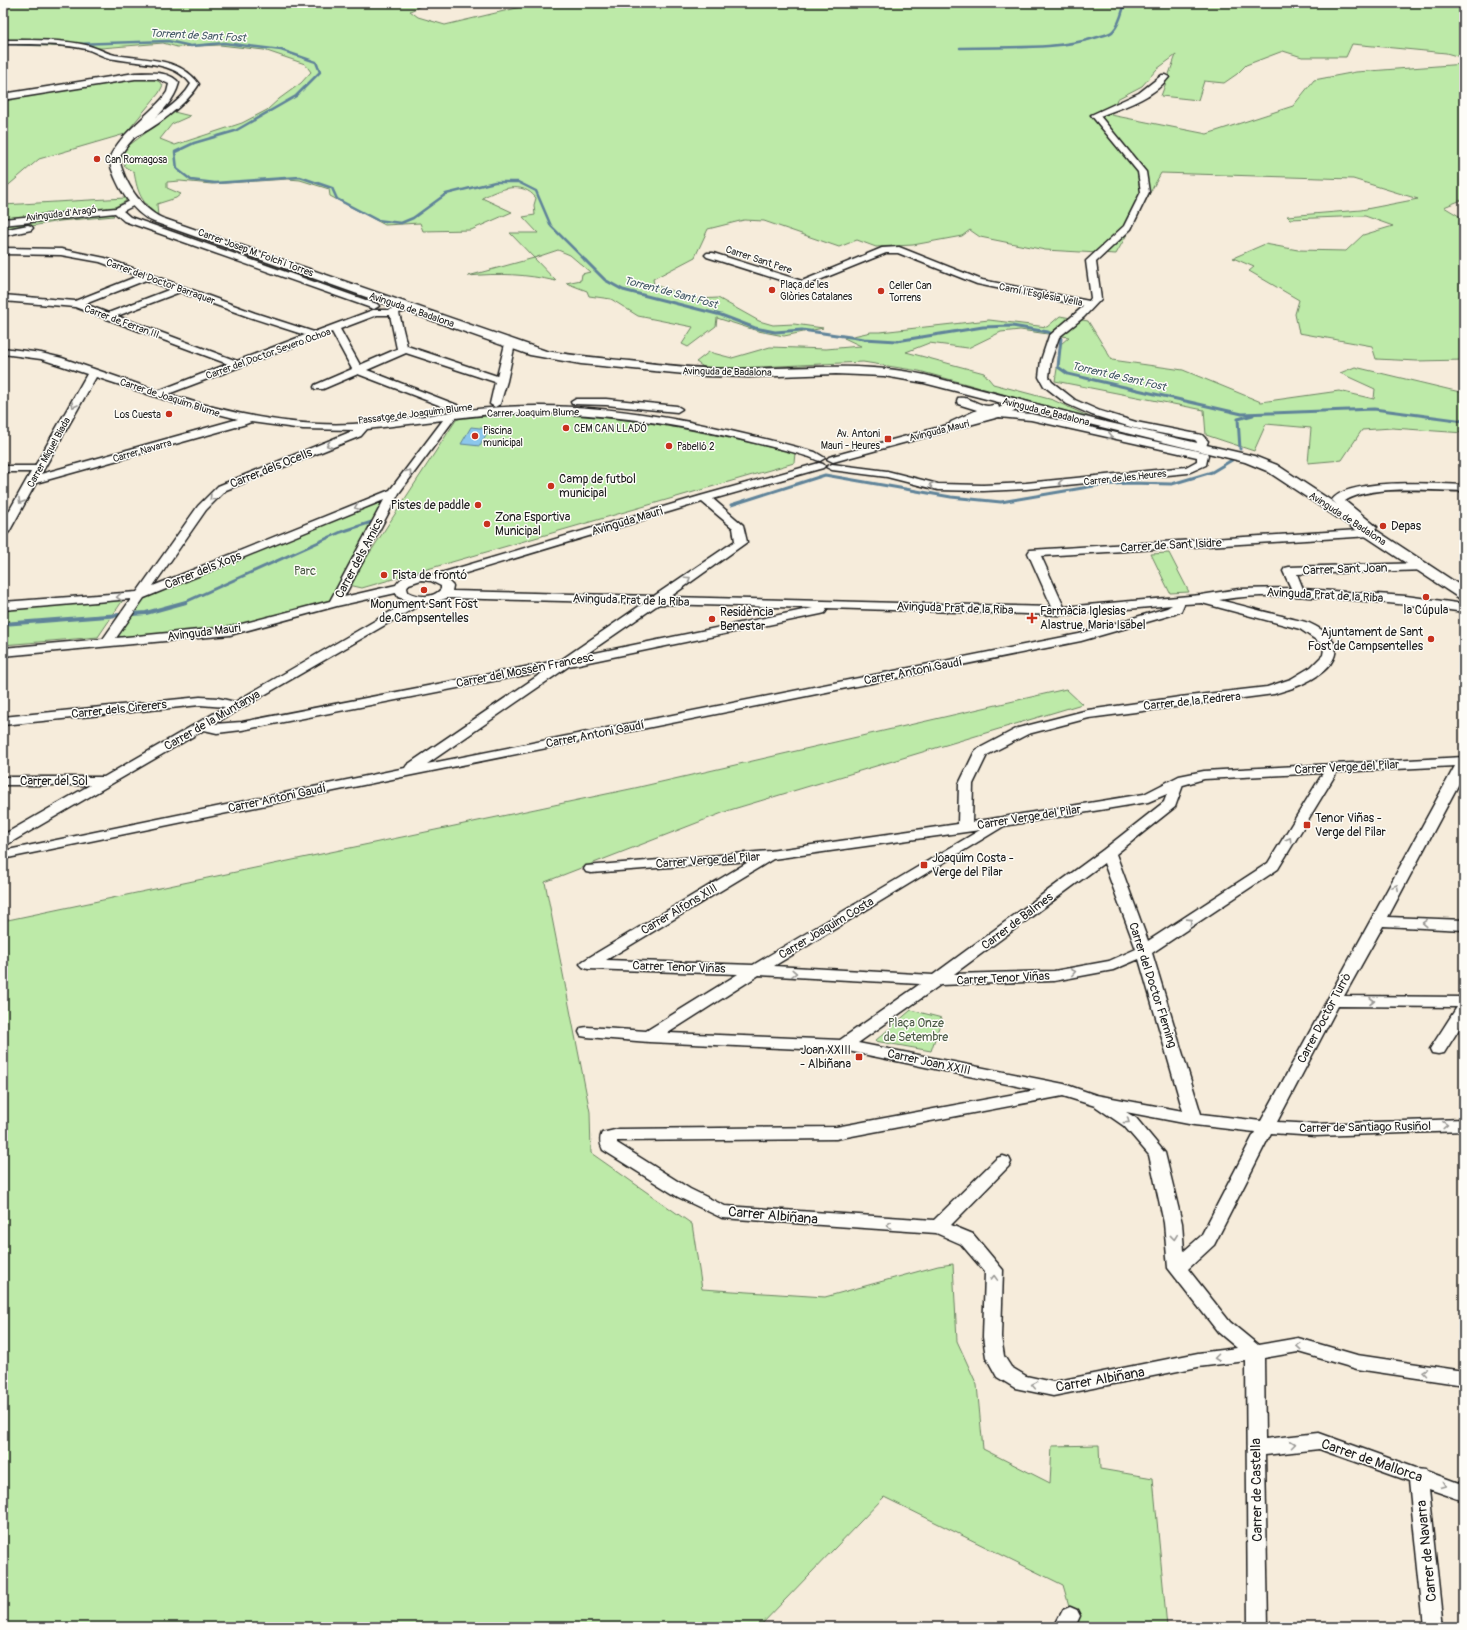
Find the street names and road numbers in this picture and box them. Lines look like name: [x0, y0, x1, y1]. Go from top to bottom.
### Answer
street label: Avinguda d'Aragó: [25, 204, 98, 224]
street label: Carrer Josep M. Folch i Torres: [196, 226, 316, 280]
street label: Carrer Sant Pere: [724, 244, 793, 276]
street label: Carrer del Doctor Barraquer: [105, 257, 217, 307]
street label: Camí l'Església Vella: [998, 281, 1084, 309]
street label: Avinguda de Badalona: [367, 290, 456, 330]
street label: Carrer de Ferran III: [83, 303, 161, 341]
street label: Carrer del Doctor Severo Ochoa: [204, 326, 333, 382]
street label: Avinguda de Badalona: [682, 365, 772, 379]
street label: Carrer de Joaquim Blume: [118, 376, 221, 420]
street label: Avinguda de Badalona: [1001, 395, 1091, 429]
street label: Passatge de Joaquim Blume: [357, 401, 473, 427]
street label: Carrer Joaquim Blume: [487, 406, 579, 420]
street label: Carrer Miquel Biada: [25, 415, 73, 490]
street label: Avinguda Mauri: [908, 418, 971, 444]
street label: Carrer Navarra: [111, 437, 173, 465]
street label: Carrer dels Ocells: [228, 445, 315, 492]
street label: Carrer de les Heures: [1083, 468, 1168, 488]
street label: Avinguda de Badalona: [1307, 489, 1389, 548]
street label: Avinguda Mauri: [590, 504, 665, 539]
street label: Carrer dels Amics: [332, 515, 387, 601]
street label: Carrer de Sant Isidre: [1120, 535, 1222, 556]
street label: Carrer dels Xops: [163, 548, 244, 593]
street label: Carrer Sant Joan: [1302, 561, 1388, 578]
street label: Avinguda Prat de la Riba: [1266, 585, 1384, 606]
street label: Avinguda Prat de la Riba: [572, 591, 690, 610]
street label: Avinguda Prat de la Riba: [896, 599, 1014, 618]
street label: Avinguda Mauri: [166, 621, 242, 644]
street label: Carrer del Mossèn Francesc: [455, 650, 595, 691]
street label: Carrer Antoni Gaudí: [863, 655, 964, 688]
street label: Carrer de la Muntanya: [162, 687, 263, 754]
street label: Carrer de la Pedrera: [1143, 689, 1242, 714]
street label: Carrer dels Cirerers: [71, 697, 168, 722]
street label: Carrer Antoni Gaudí: [545, 718, 646, 751]
street label: Carrer Verge del Pilar: [1294, 757, 1401, 778]
street label: Carrer del Sol: [20, 774, 88, 789]
street label: Carrer Antoni Gaudí: [227, 781, 327, 816]
street label: Carrer Verge del Pilar: [976, 802, 1083, 833]
street label: Carrer Verge del Pilar: [655, 849, 762, 872]
street label: Carrer Alfons XIII: [638, 881, 720, 938]
street label: Carrer de Balmes: [979, 889, 1057, 953]
street label: Carrer Joaquim Costa: [776, 894, 877, 963]
street label: Carrer del Doctor Fleming: [1125, 920, 1180, 1050]
street label: Carrer Tenor Viñas: [632, 958, 726, 977]
street label: Carrer Tenor Viñas: [956, 969, 1051, 988]
street label: Carrer Doctor Turrò: [1294, 970, 1355, 1066]
street label: Carrer Joan XXIII: [886, 1046, 972, 1079]
street label: Carrer de Santiago Rusiñol: [1299, 1119, 1431, 1136]
street label: Carrer Albiñana: [727, 1203, 819, 1228]
street label: Carrer Albiñana: [1054, 1363, 1146, 1396]
street label: Carrer de Mallorca: [1319, 1435, 1425, 1486]
street label: Carrer de Castella: [1247, 1438, 1266, 1542]
street label: Carrer de Navarra: [1413, 1499, 1440, 1603]

